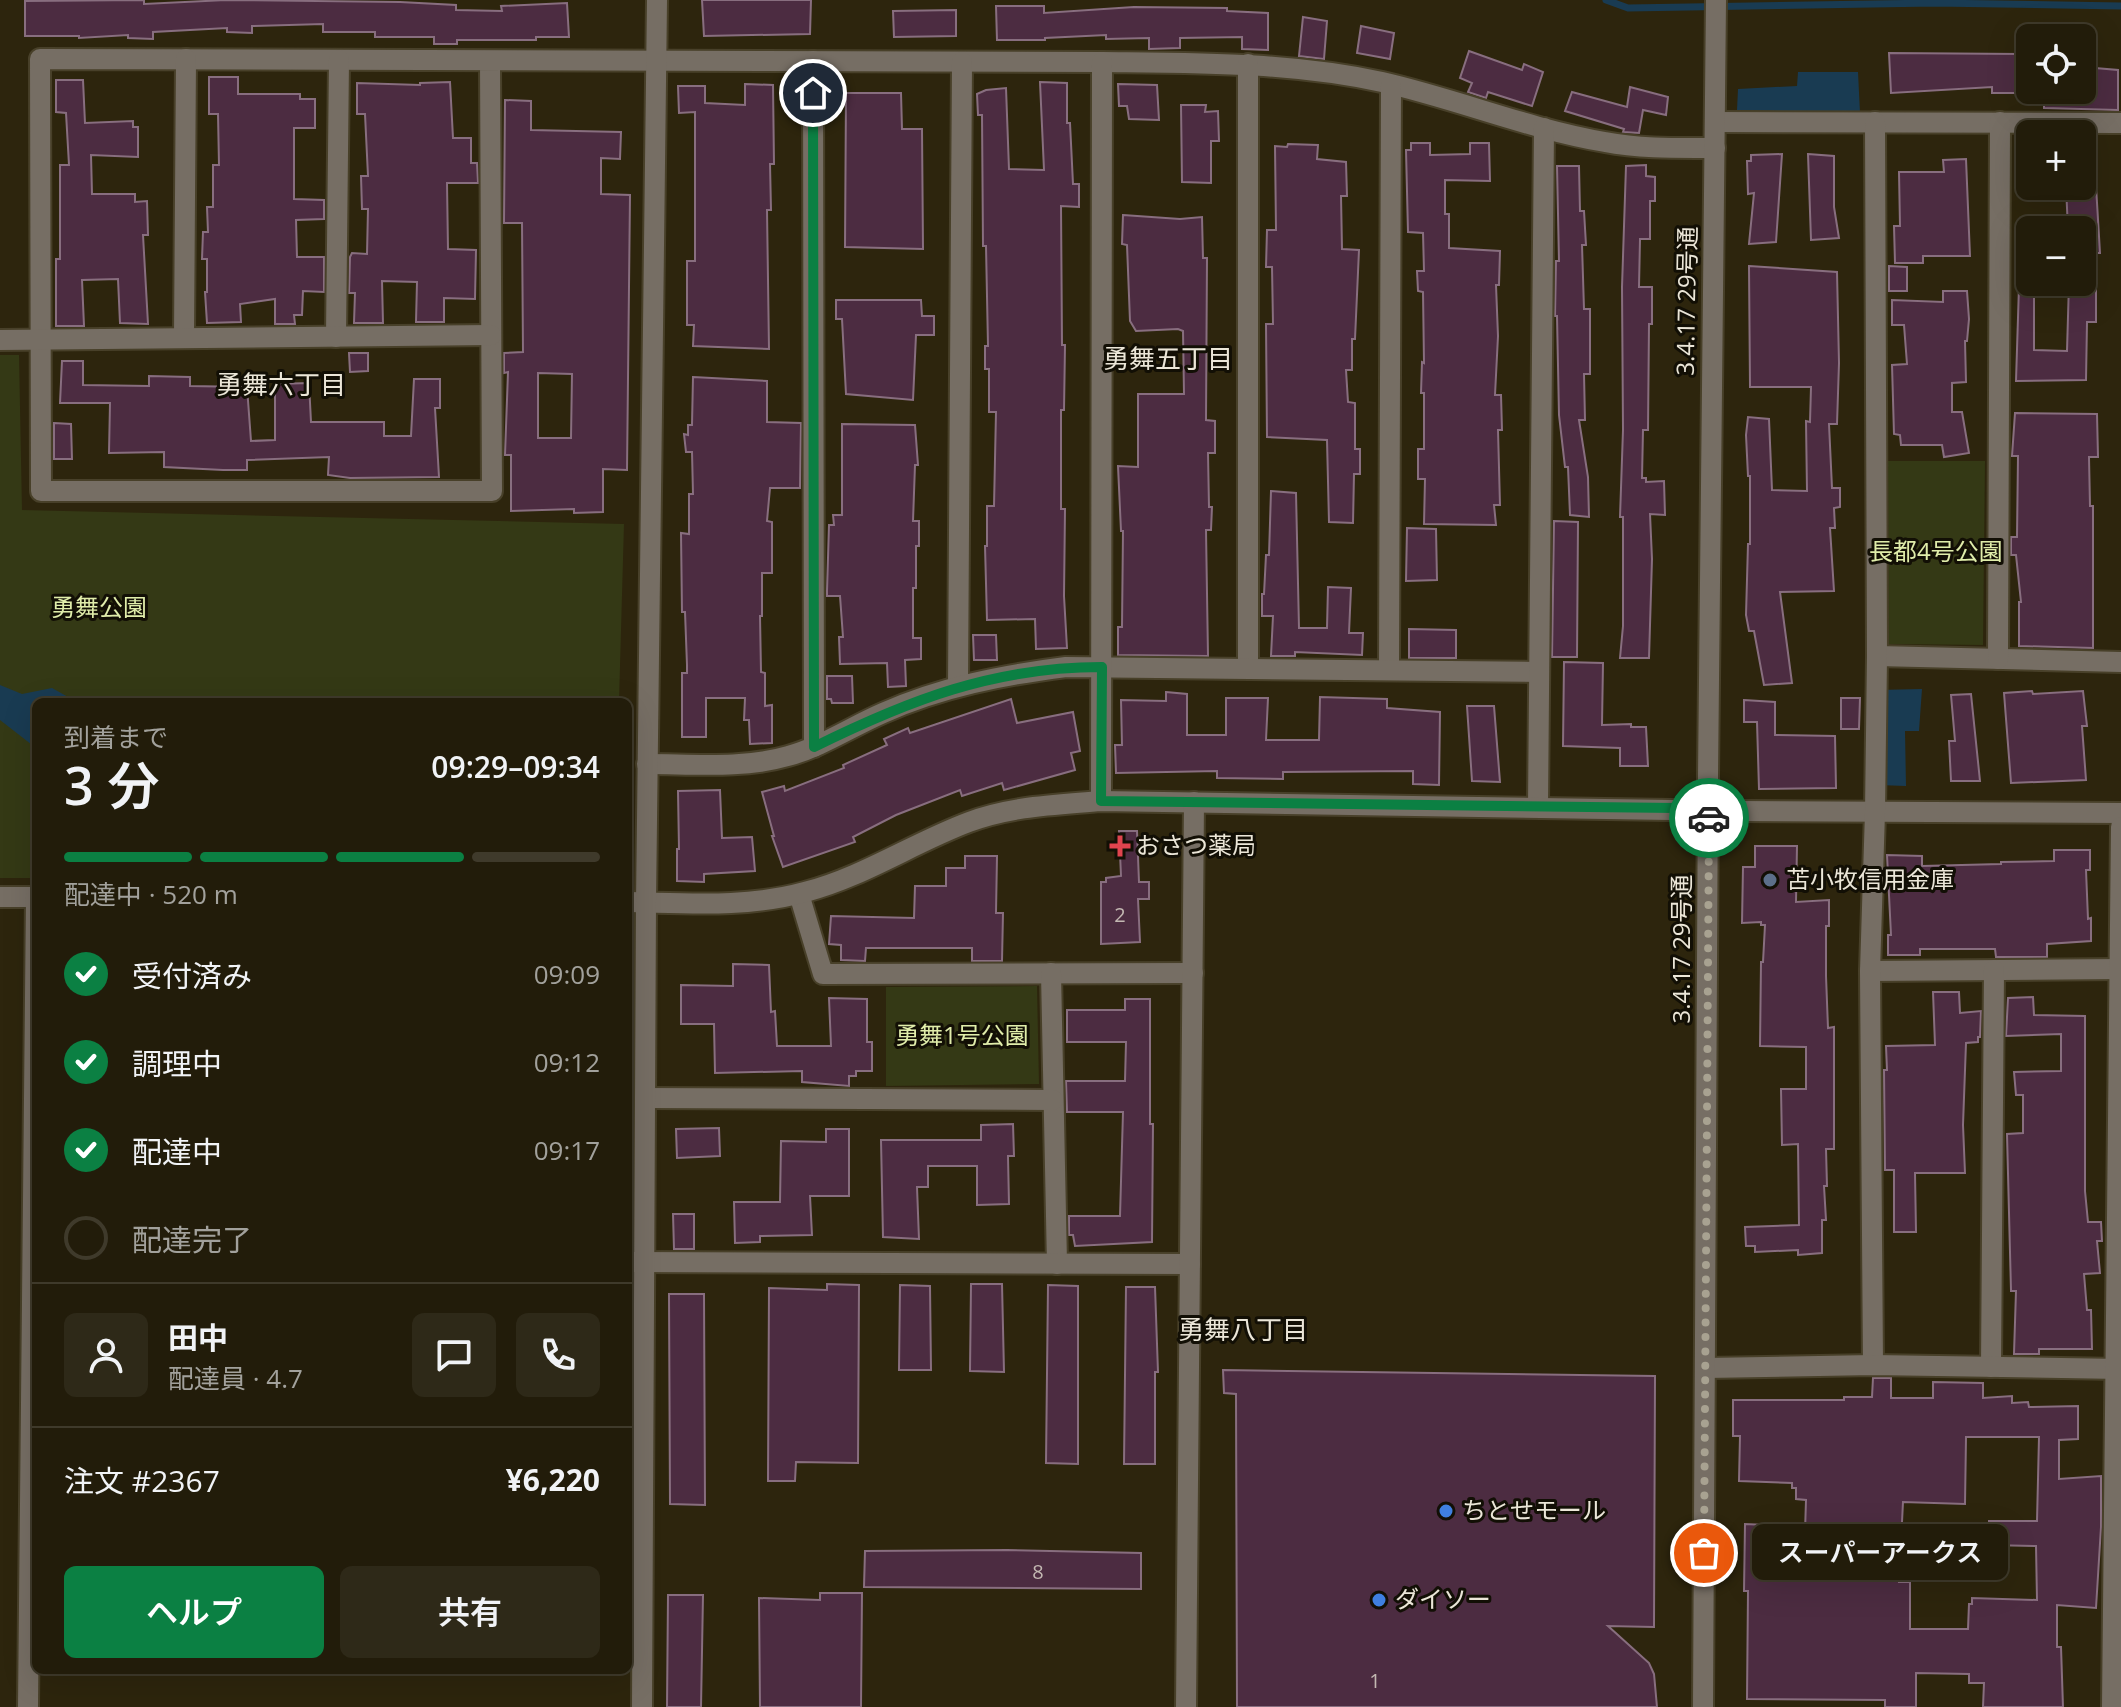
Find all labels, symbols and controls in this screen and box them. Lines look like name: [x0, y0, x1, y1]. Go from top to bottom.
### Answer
map controls: [2016, 24, 2096, 296]
button: locate: [2016, 24, 2096, 104]
pin: [779, 59, 847, 127]
icon: home: [791, 71, 835, 115]
button: +: [2016, 120, 2096, 200]
button: −: [2016, 216, 2096, 296]
street label: 3.4.17 29号通: [1668, 226, 1703, 376]
district label: 勇舞五丁目: [1103, 340, 1233, 376]
district label: 勇舞六丁目: [216, 366, 346, 402]
park label: 長都4号公園: [1869, 534, 2003, 567]
park label: 勇舞公園: [51, 590, 147, 623]
text: 到着まで: [64, 719, 168, 755]
text: 09:29–09:34: [431, 746, 600, 787]
text: 3 分: [64, 749, 159, 820]
courier: [1669, 778, 1749, 858]
icon: car: [1687, 796, 1731, 840]
place label: おさつ薬局: [1136, 828, 1256, 861]
marker: おさつ薬局: [1111, 837, 1129, 855]
place label: 苫小牧信用金庫: [1786, 862, 1954, 895]
marker: 苫小牧信用金庫: [1761, 871, 1779, 889]
street label: 3.4.17 29号通: [1664, 874, 1697, 1024]
text: 配達中 · 520 m: [64, 876, 238, 912]
house number: 2: [1114, 901, 1126, 928]
icon: check: [64, 952, 108, 996]
text: 受付済み: [132, 955, 252, 996]
text: 09:09: [534, 956, 600, 992]
park label: 勇舞1号公園: [895, 1018, 1029, 1051]
icon: check: [64, 1040, 108, 1084]
text: 調理中: [132, 1043, 222, 1084]
text: 09:12: [534, 1044, 600, 1080]
icon: check: [64, 1128, 108, 1172]
text: 配達中: [132, 1131, 222, 1172]
text: 09:17: [534, 1132, 600, 1168]
text: 配達完了: [132, 1219, 252, 1260]
district label: 勇舞八丁目: [1178, 1311, 1308, 1347]
button: person: [64, 1313, 148, 1397]
button: chat: [412, 1313, 496, 1397]
button: phone: [516, 1313, 600, 1397]
text: 田中: [168, 1317, 228, 1358]
text: 配達員 · 4.7: [168, 1360, 303, 1396]
text: ¥6,220: [506, 1459, 600, 1500]
text: 注文 #2367: [64, 1460, 220, 1501]
place label: ちとせモール: [1462, 1493, 1606, 1526]
marker: ちとせモール: [1437, 1502, 1455, 1520]
pin: [1670, 1519, 1738, 1587]
callout: スーパーアークス: [1752, 1525, 2008, 1581]
icon: bag: [1682, 1531, 1726, 1575]
text: スーパーアークス: [1778, 1534, 1982, 1570]
house number: 8: [1032, 1558, 1044, 1585]
button: ヘルプ: [64, 1566, 324, 1658]
button: 共有: [340, 1566, 600, 1658]
place label: ダイソー: [1395, 1582, 1491, 1615]
marker: ダイソー: [1370, 1591, 1388, 1609]
house number: 1: [1369, 1667, 1381, 1694]

